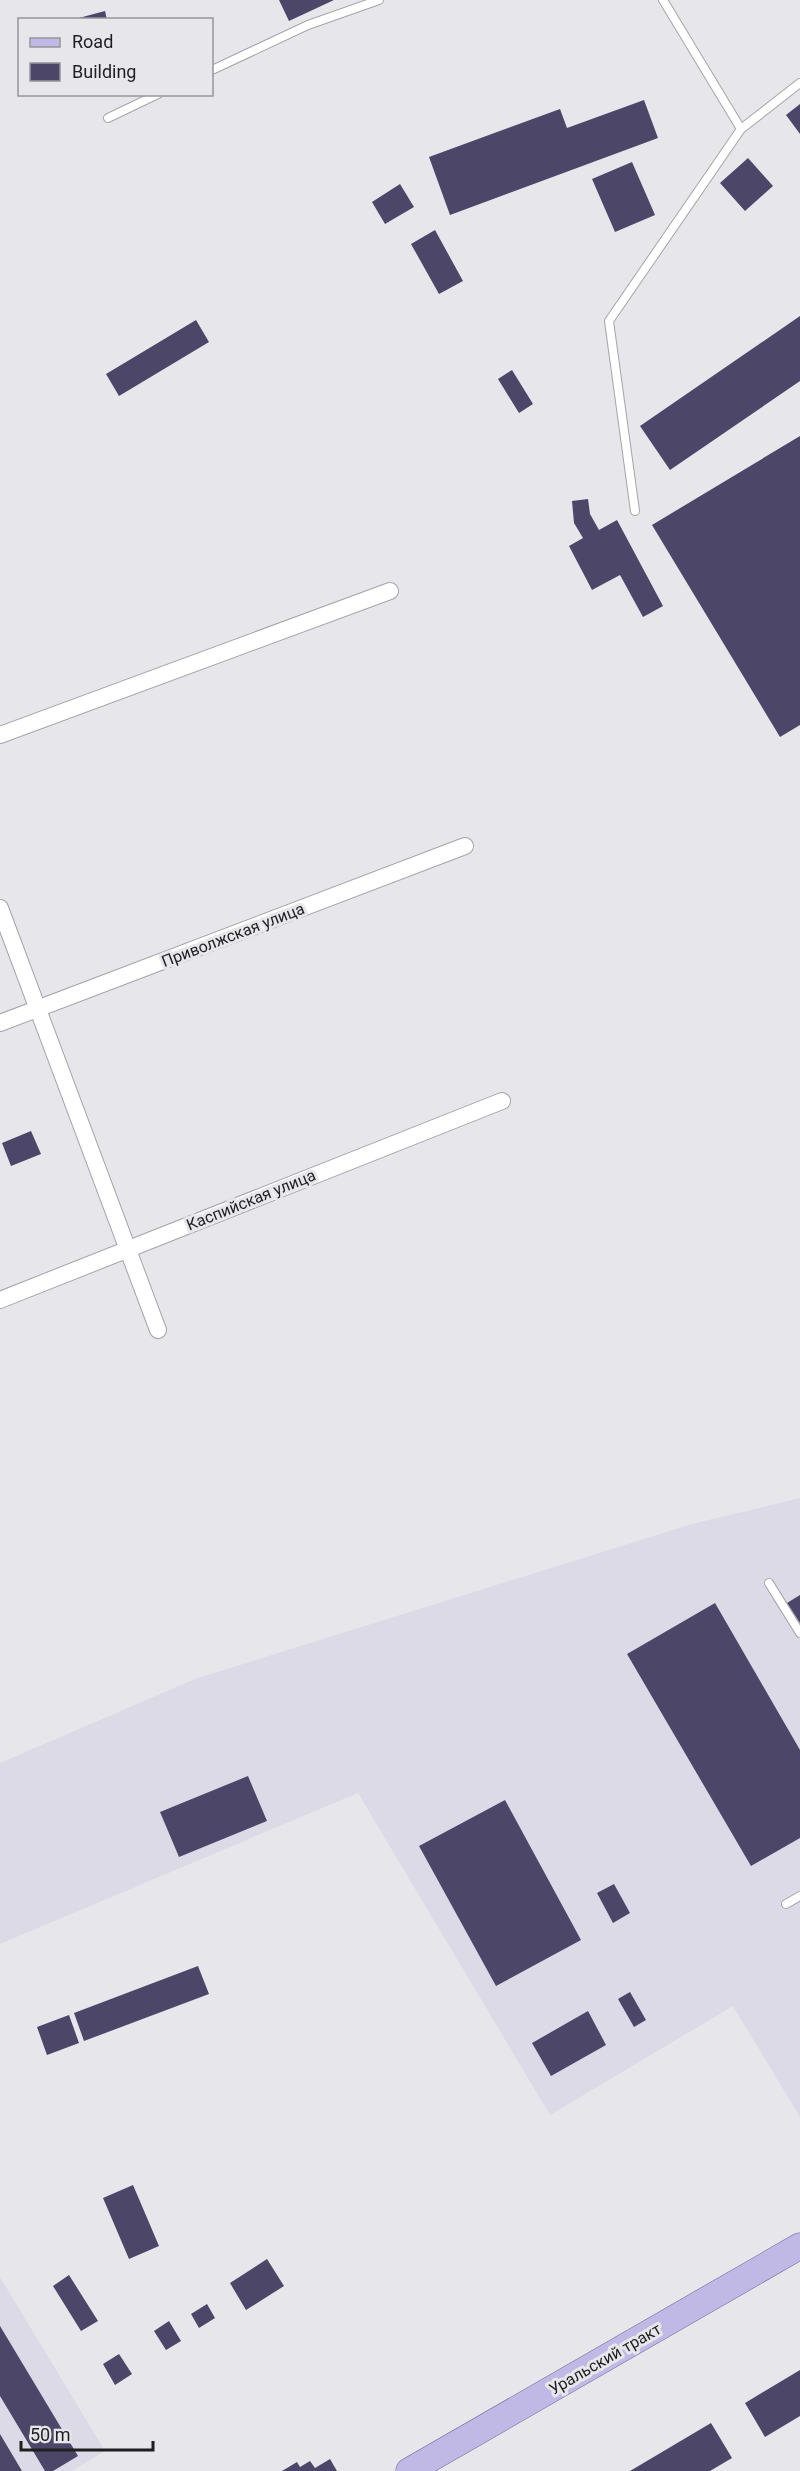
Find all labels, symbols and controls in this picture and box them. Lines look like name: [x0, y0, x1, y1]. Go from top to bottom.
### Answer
legend: [18, 18, 213, 96]
text: Road: [72, 31, 113, 52]
text: Building: [72, 61, 136, 82]
street label: Приволжская улица: [159, 899, 307, 971]
street label: Каспийская улица: [184, 1165, 318, 1235]
street label: Уральский тракт: [546, 2319, 665, 2399]
scale bar: [21, 2414, 153, 2452]
text: 50 m: [30, 2424, 70, 2445]

